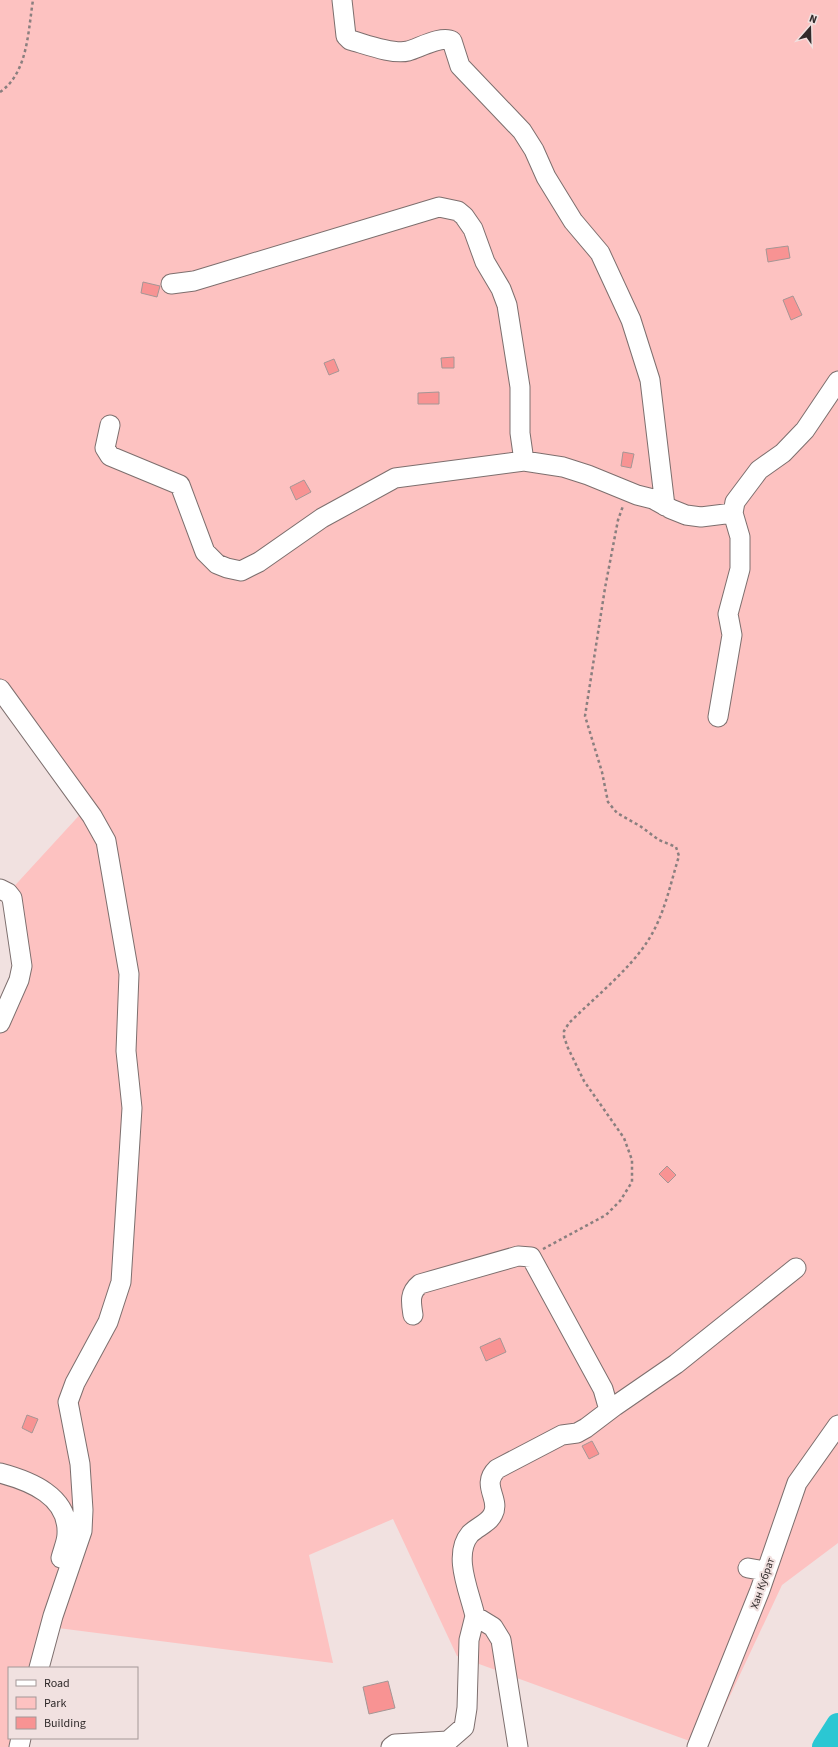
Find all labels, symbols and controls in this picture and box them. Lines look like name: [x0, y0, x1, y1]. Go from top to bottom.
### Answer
north arrow: [790, 8, 830, 48]
text: N: [807, 11, 819, 27]
street label: Хан Кубрат: [747, 1556, 778, 1611]
legend: [8, 1667, 138, 1739]
text: Road: [44, 1675, 70, 1692]
text: Park: [44, 1695, 66, 1712]
text: Building: [44, 1715, 86, 1732]

